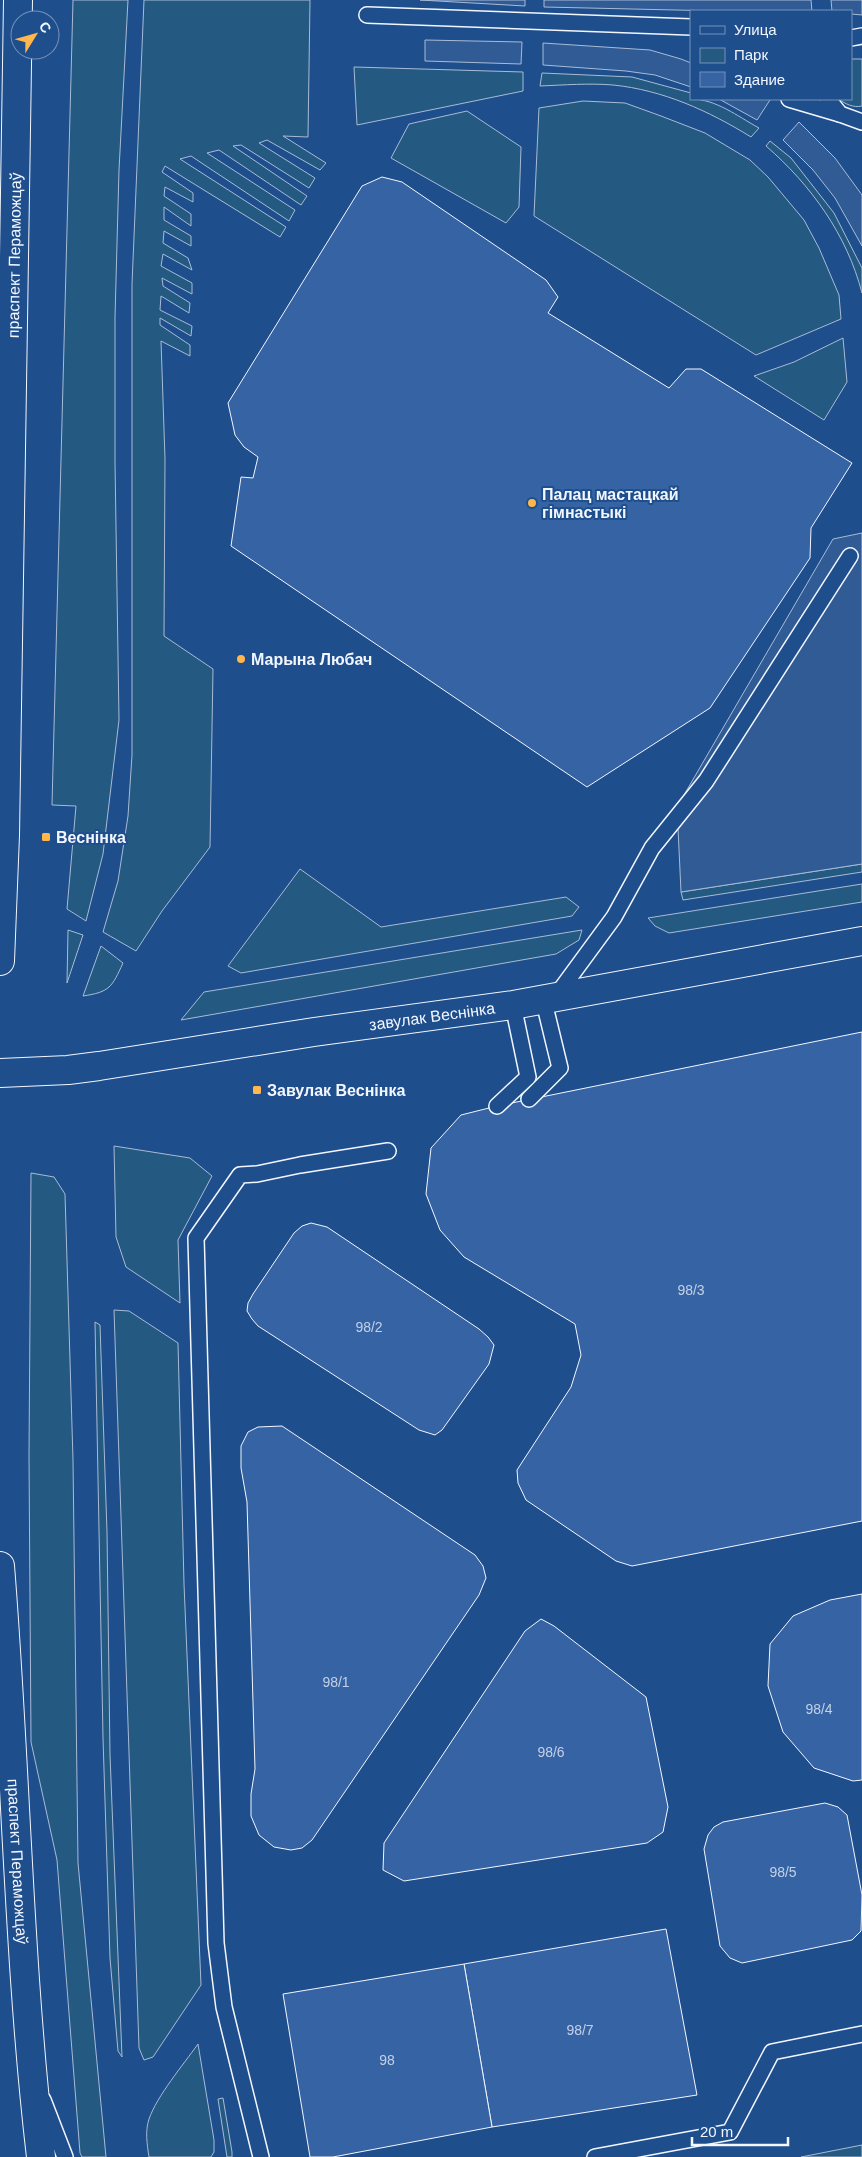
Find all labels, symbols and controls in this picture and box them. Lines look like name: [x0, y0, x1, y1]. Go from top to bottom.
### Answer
north arrow: [10, 10, 60, 60]
legend: [690, 10, 852, 100]
text: С: [36, 18, 55, 36]
text: Улица: [734, 21, 777, 38]
text: Парк: [734, 46, 768, 63]
text: Здание: [734, 71, 785, 88]
street label: праспект Пераможцаў: [5, 172, 24, 338]
place label: Палац мастацкай гімнастыкі: [542, 486, 678, 521]
marker: Палац мастацкай гімнастыкі: [526, 497, 538, 509]
place label: Марына Любач: [251, 651, 372, 668]
marker: Марына Любач: [235, 653, 247, 665]
place label: Веснінка: [56, 829, 126, 846]
marker: Веснінка: [40, 831, 52, 843]
street label: завулак Веснінка: [368, 1000, 496, 1033]
place label: Завулак Веснінка: [267, 1082, 405, 1099]
marker: Завулак Веснінка: [251, 1084, 263, 1096]
house number: 98/3: [677, 1282, 705, 1298]
house number: 98/2: [355, 1319, 383, 1335]
house number: 98/1: [322, 1674, 350, 1690]
house number: 98/4: [805, 1701, 833, 1717]
house number: 98/6: [537, 1744, 565, 1760]
street label: праспект Пераможцаў: [4, 1778, 31, 1945]
house number: 98/5: [769, 1864, 797, 1880]
house number: 98/7: [566, 2022, 594, 2038]
house number: 98: [379, 2052, 395, 2068]
scale bar: [692, 2114, 788, 2146]
text: 20 m: [700, 2123, 733, 2140]

